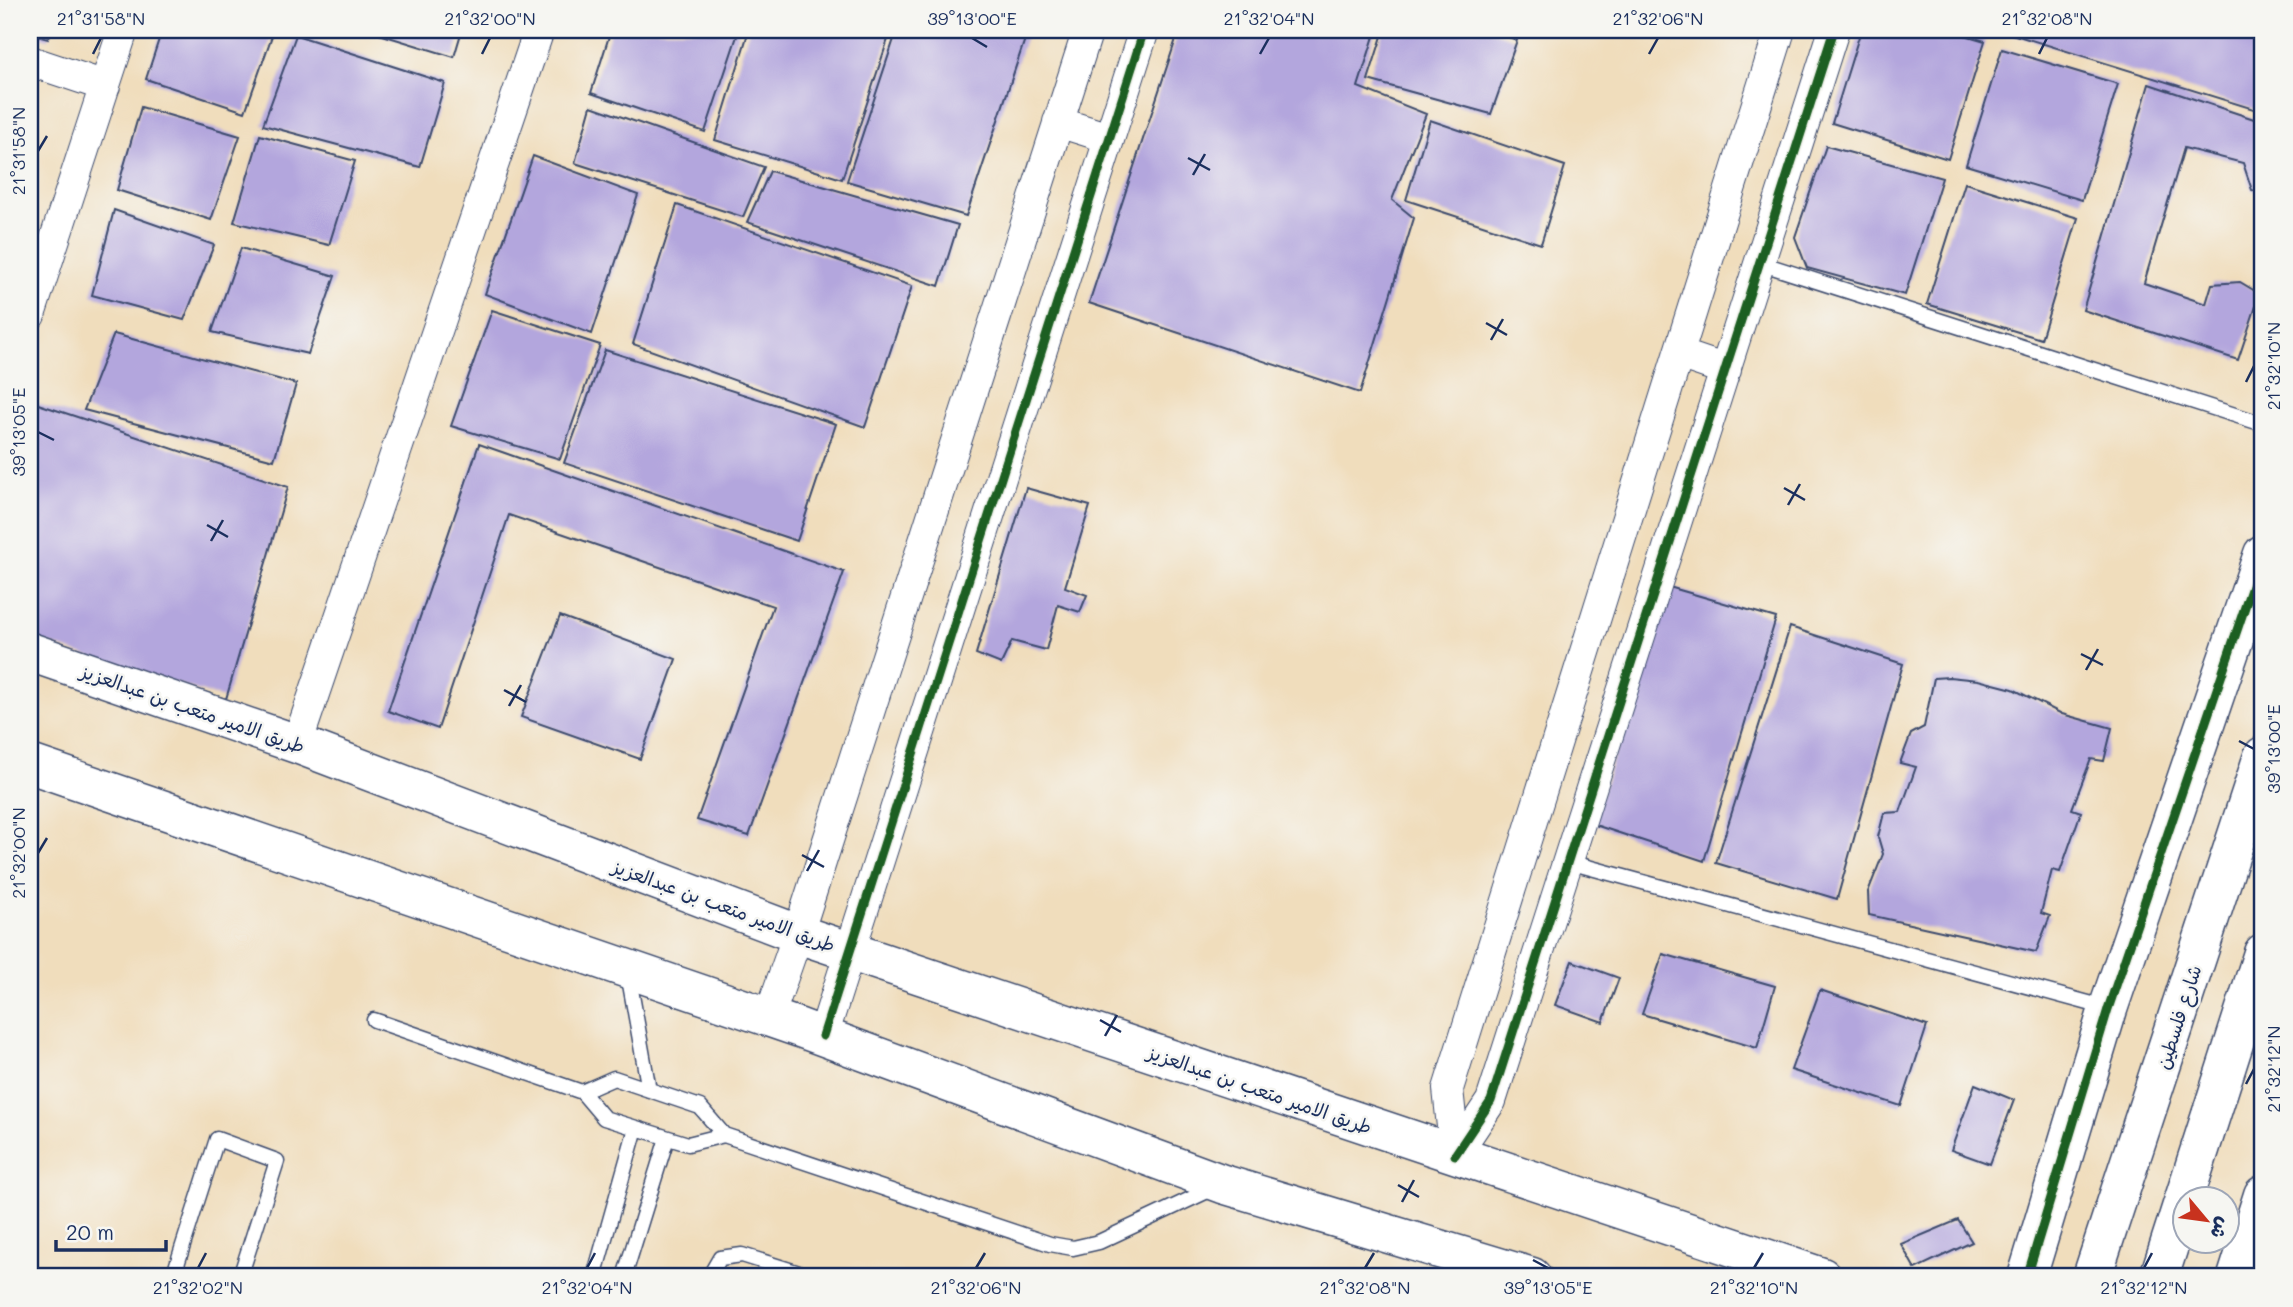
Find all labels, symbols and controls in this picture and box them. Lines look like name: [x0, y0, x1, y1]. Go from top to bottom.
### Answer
text: 21°31'58"N: [57, 6, 145, 30]
text: 21°32'00"N: [444, 6, 536, 30]
text: 39°13'00"E: [927, 6, 1017, 30]
text: 21°32'04"N: [1224, 6, 1314, 30]
text: 21°32'06"N: [1612, 6, 1704, 30]
text: 21°32'08"N: [2001, 6, 2093, 30]
text: 21°31'58"N: [6, 107, 30, 195]
text: 21°32'10"N: [2261, 322, 2285, 410]
text: 39°13'05"E: [6, 388, 30, 476]
street label: طريق الامير متعب بن عبدالعزيز: [76, 657, 309, 758]
text: 39°13'00"E: [2261, 704, 2285, 794]
text: 21°32'00"N: [6, 807, 30, 899]
street label: طريق الامير متعب بن عبدالعزيز: [607, 852, 839, 957]
street label: شارع فلسطين: [2149, 962, 2209, 1073]
text: 21°32'12"N: [2261, 1025, 2285, 1113]
street label: طريق الامير متعب بن عبدالعزيز: [1143, 1038, 1376, 1139]
north arrow: [2170, 1184, 2240, 1254]
scale bar: [56, 1209, 166, 1253]
text: ش: [2205, 1213, 2237, 1244]
text: 20 m: [66, 1218, 114, 1245]
text: 21°32'02"N: [153, 1275, 243, 1299]
text: 21°32'04"N: [542, 1275, 632, 1299]
text: 21°32'06"N: [930, 1275, 1022, 1299]
text: 21°32'08"N: [1319, 1275, 1411, 1299]
text: 39°13'05"E: [1504, 1275, 1592, 1299]
text: 21°32'10"N: [1710, 1275, 1798, 1299]
text: 21°32'12"N: [2100, 1275, 2188, 1299]

